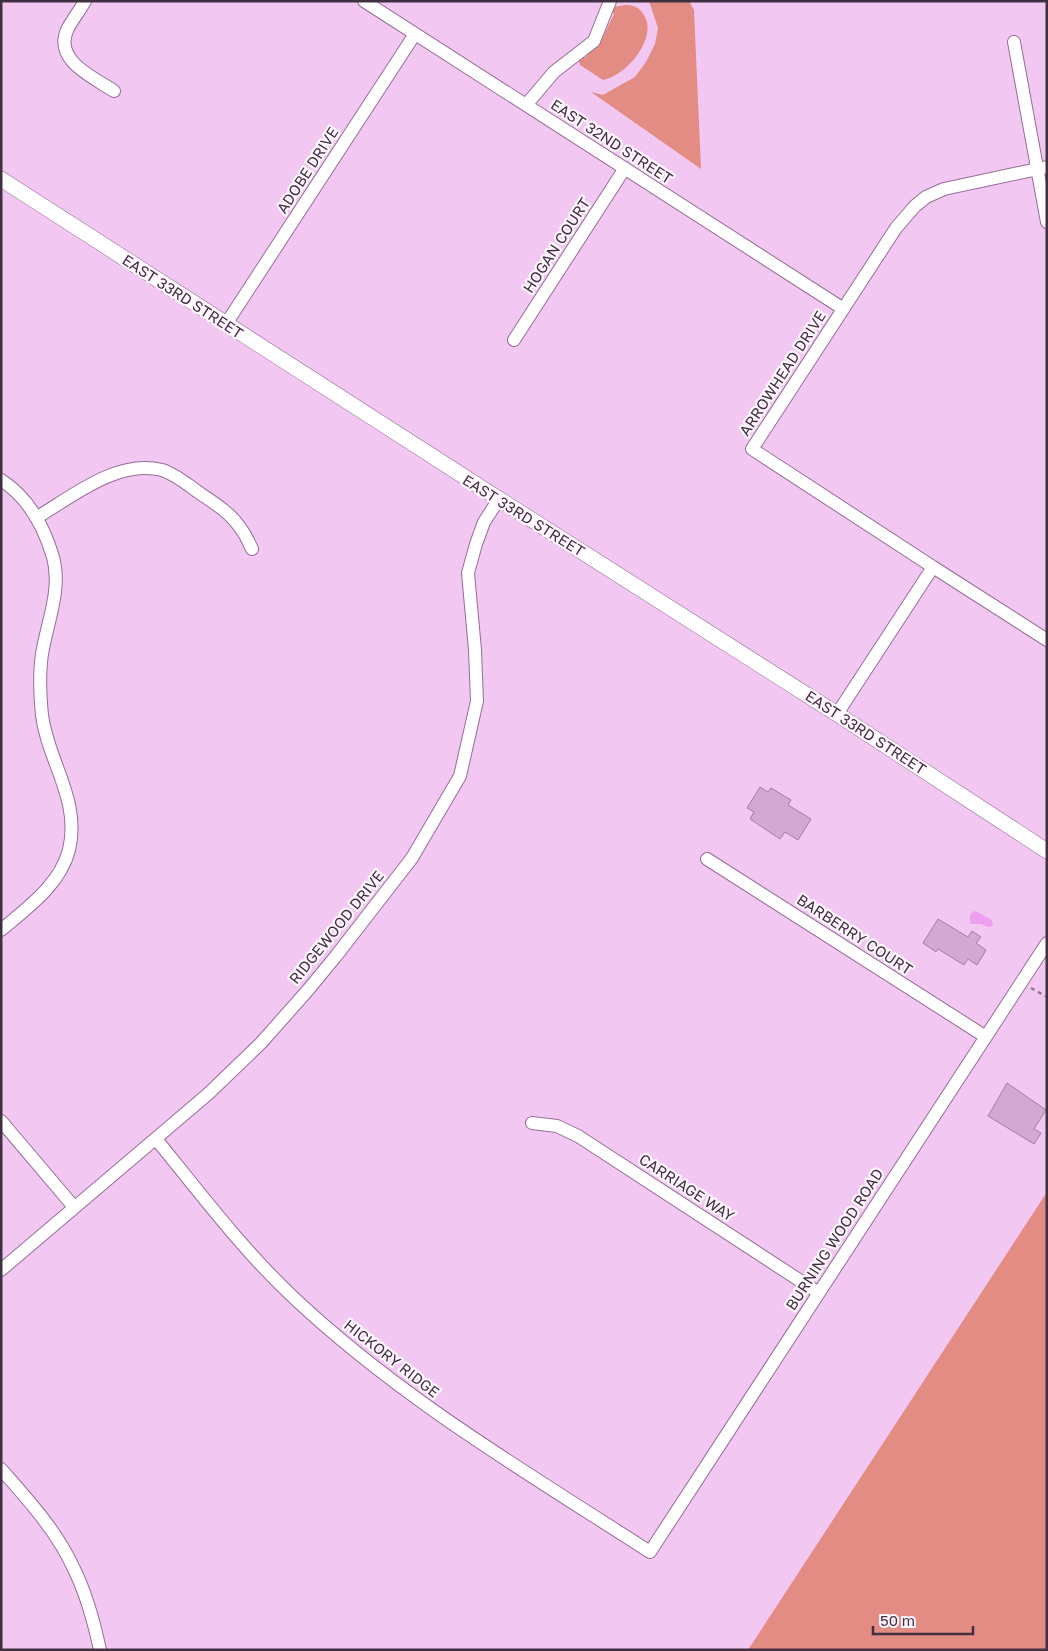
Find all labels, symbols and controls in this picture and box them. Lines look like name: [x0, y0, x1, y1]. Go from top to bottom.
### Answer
street label: EAST 32ND STREET: [548, 95, 676, 187]
street label: ADOBE DRIVE: [272, 123, 342, 217]
street label: HOGAN COURT: [519, 194, 593, 296]
street label: EAST 33RD STREET: [119, 250, 247, 342]
street label: ARROWHEAD DRIVE: [735, 307, 829, 439]
street label: EAST 33RD STREET: [460, 470, 588, 560]
street label: EAST 33RD STREET: [802, 686, 930, 778]
street label: RIDGEWOOD DRIVE: [285, 867, 387, 987]
street label: BARBERRY COURT: [794, 890, 916, 978]
street label: CARRIAGE WAY: [636, 1150, 738, 1225]
street label: BURNING WOOD ROAD: [781, 1165, 887, 1313]
street label: HICKORY RIDGE: [341, 1315, 443, 1401]
scale bar: [873, 1604, 973, 1636]
text: 50 m: [880, 1611, 915, 1629]

